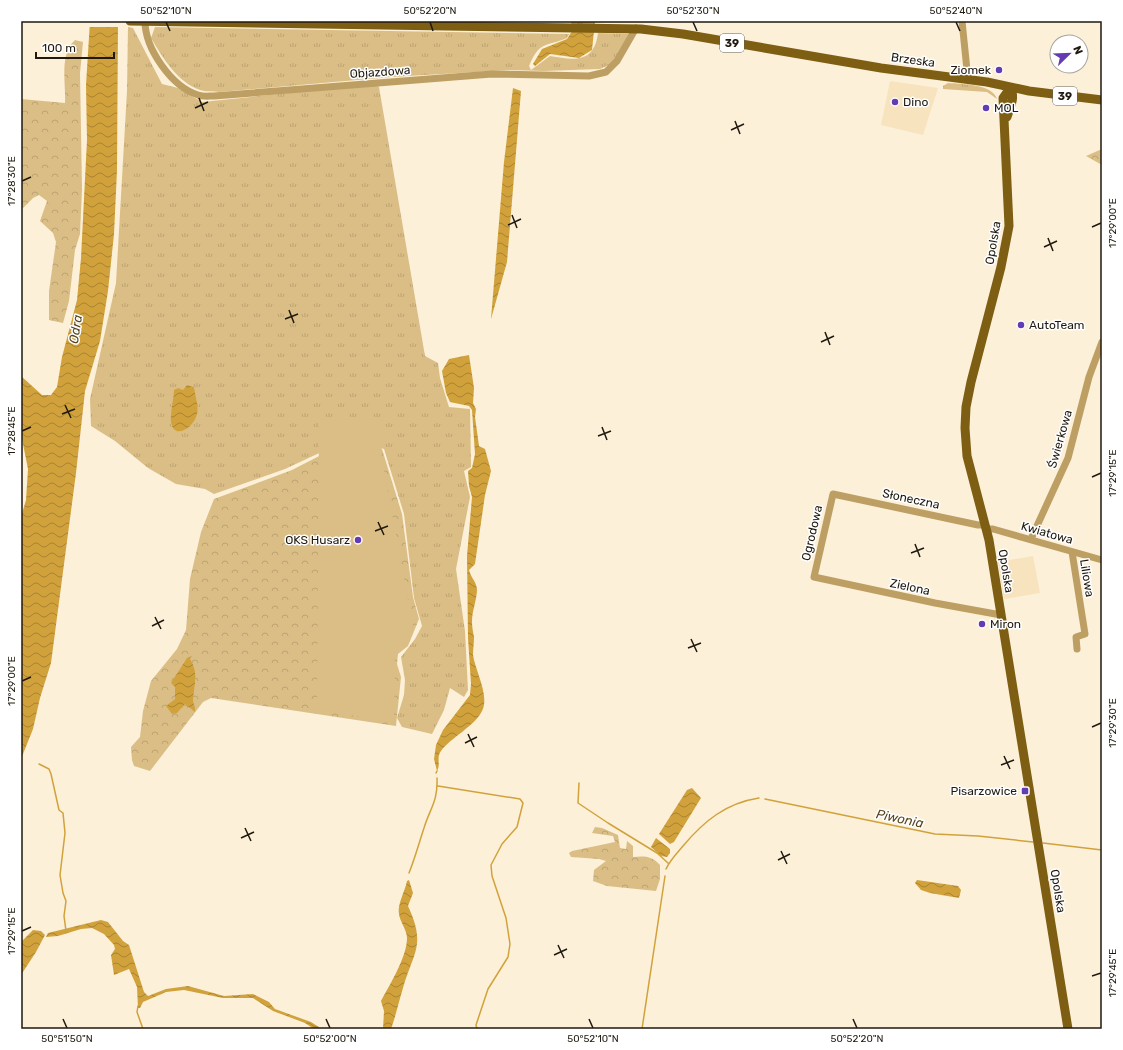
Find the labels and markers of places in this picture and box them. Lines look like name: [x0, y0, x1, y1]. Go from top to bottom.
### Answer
place label: Ziomek: [950, 63, 992, 77]
marker: Ziomek: [994, 65, 1004, 75]
place label: Dino: [903, 95, 928, 109]
marker: Dino: [890, 97, 900, 107]
place label: MOL: [994, 101, 1019, 115]
marker: MOL: [981, 103, 991, 113]
place label: AutoTeam: [1029, 318, 1084, 332]
marker: AutoTeam: [1016, 320, 1026, 330]
place label: OKS Husarz: [285, 533, 350, 547]
marker: OKS Husarz: [353, 535, 363, 545]
place label: Miron: [990, 617, 1021, 631]
marker: Miron: [977, 619, 987, 629]
place label: Pisarzowice: [950, 784, 1017, 798]
marker: Pisarzowice: [1020, 786, 1030, 796]

